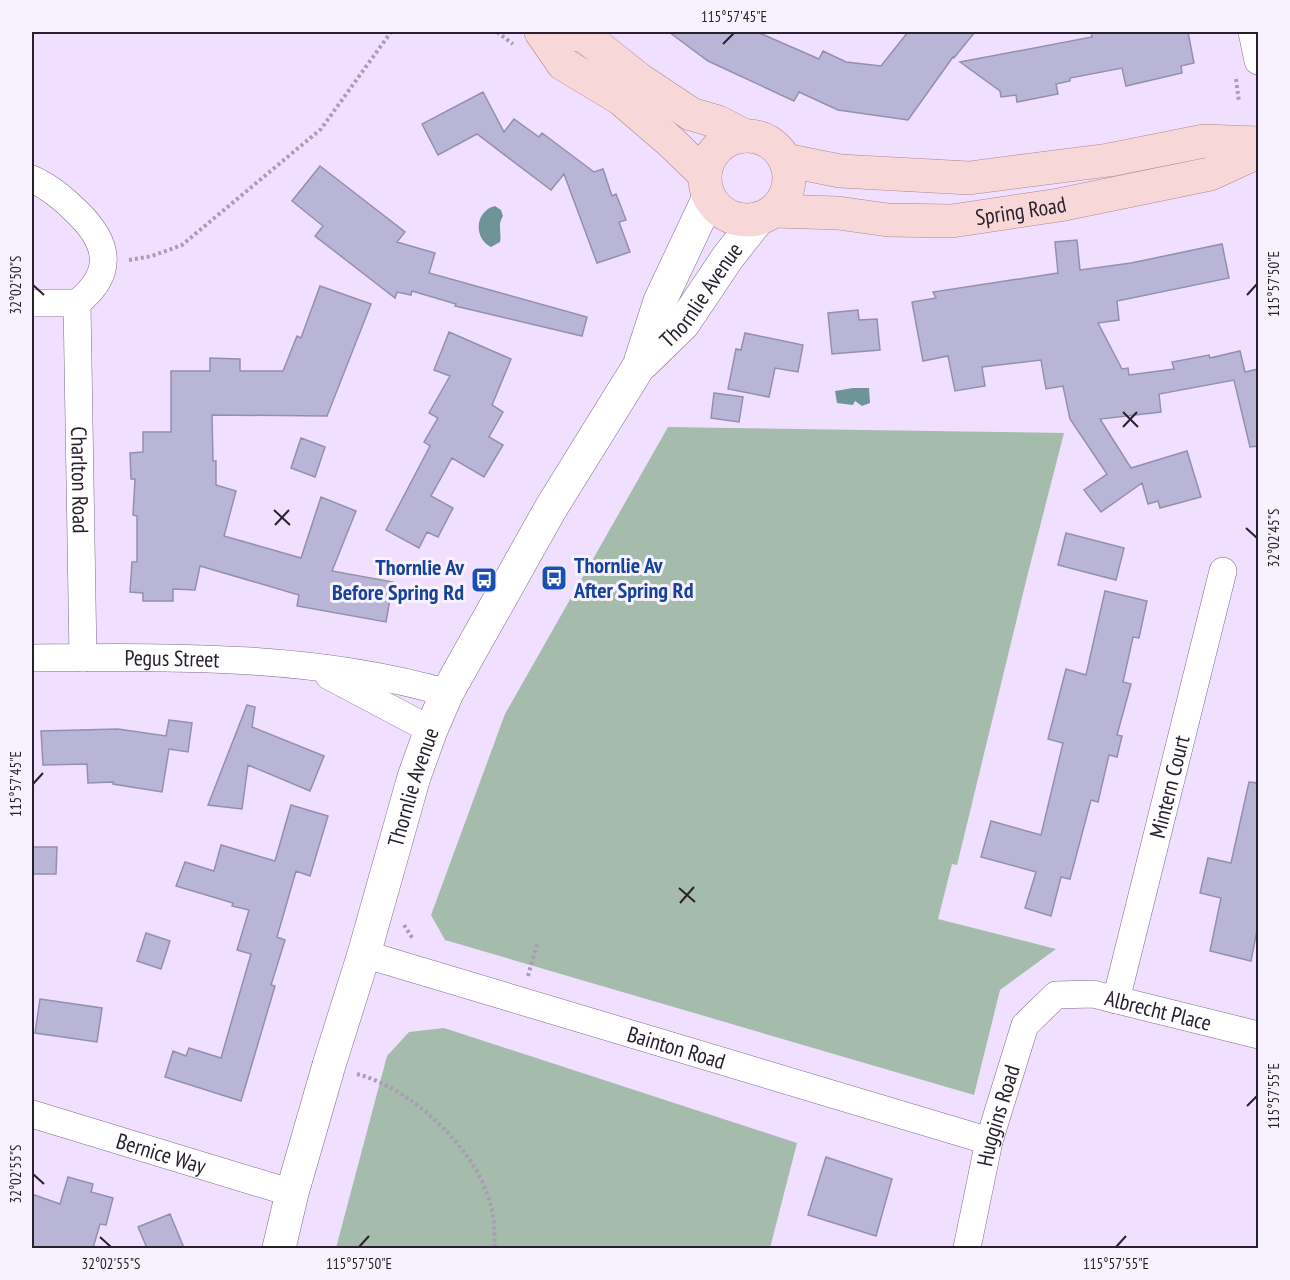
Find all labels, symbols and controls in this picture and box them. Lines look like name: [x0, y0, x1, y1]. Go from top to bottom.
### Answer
text: 115°57'45"E: [701, 7, 767, 26]
street label: Spring Road: [974, 190, 1069, 231]
street label: Thornlie Avenue: [653, 236, 748, 353]
text: 115°57'50"E: [1264, 251, 1283, 317]
text: 32°02'50"S: [6, 255, 25, 315]
street label: Charlton Road: [65, 426, 95, 534]
text: 32°02'45"S: [1264, 508, 1283, 568]
place label: Thornlie Av After Spring Rd: [573, 551, 694, 604]
place label: Thornlie Av Before Spring Rd: [332, 553, 465, 606]
bus stop icon: Thornlie Av After Spring Rd: [539, 563, 569, 593]
bus stop icon: Thornlie Av Before Spring Rd: [469, 565, 499, 595]
street label: Pegus Street: [124, 644, 220, 673]
street label: Thornlie Avenue: [381, 724, 445, 850]
street label: Mintern Court: [1143, 732, 1196, 841]
text: 115°57'45"E: [6, 751, 25, 817]
street label: Albrecht Place: [1102, 983, 1214, 1037]
street label: Bainton Road: [624, 1020, 729, 1075]
street label: Huggins Road: [970, 1061, 1026, 1169]
text: 115°57'55"E: [1264, 1063, 1283, 1129]
street label: Bernice Way: [113, 1126, 210, 1180]
text: 32°02'55"S: [6, 1144, 25, 1204]
text: 32°02'55"S: [81, 1254, 141, 1273]
text: 115°57'50"E: [326, 1254, 392, 1273]
text: 115°57'55"E: [1083, 1254, 1149, 1273]

